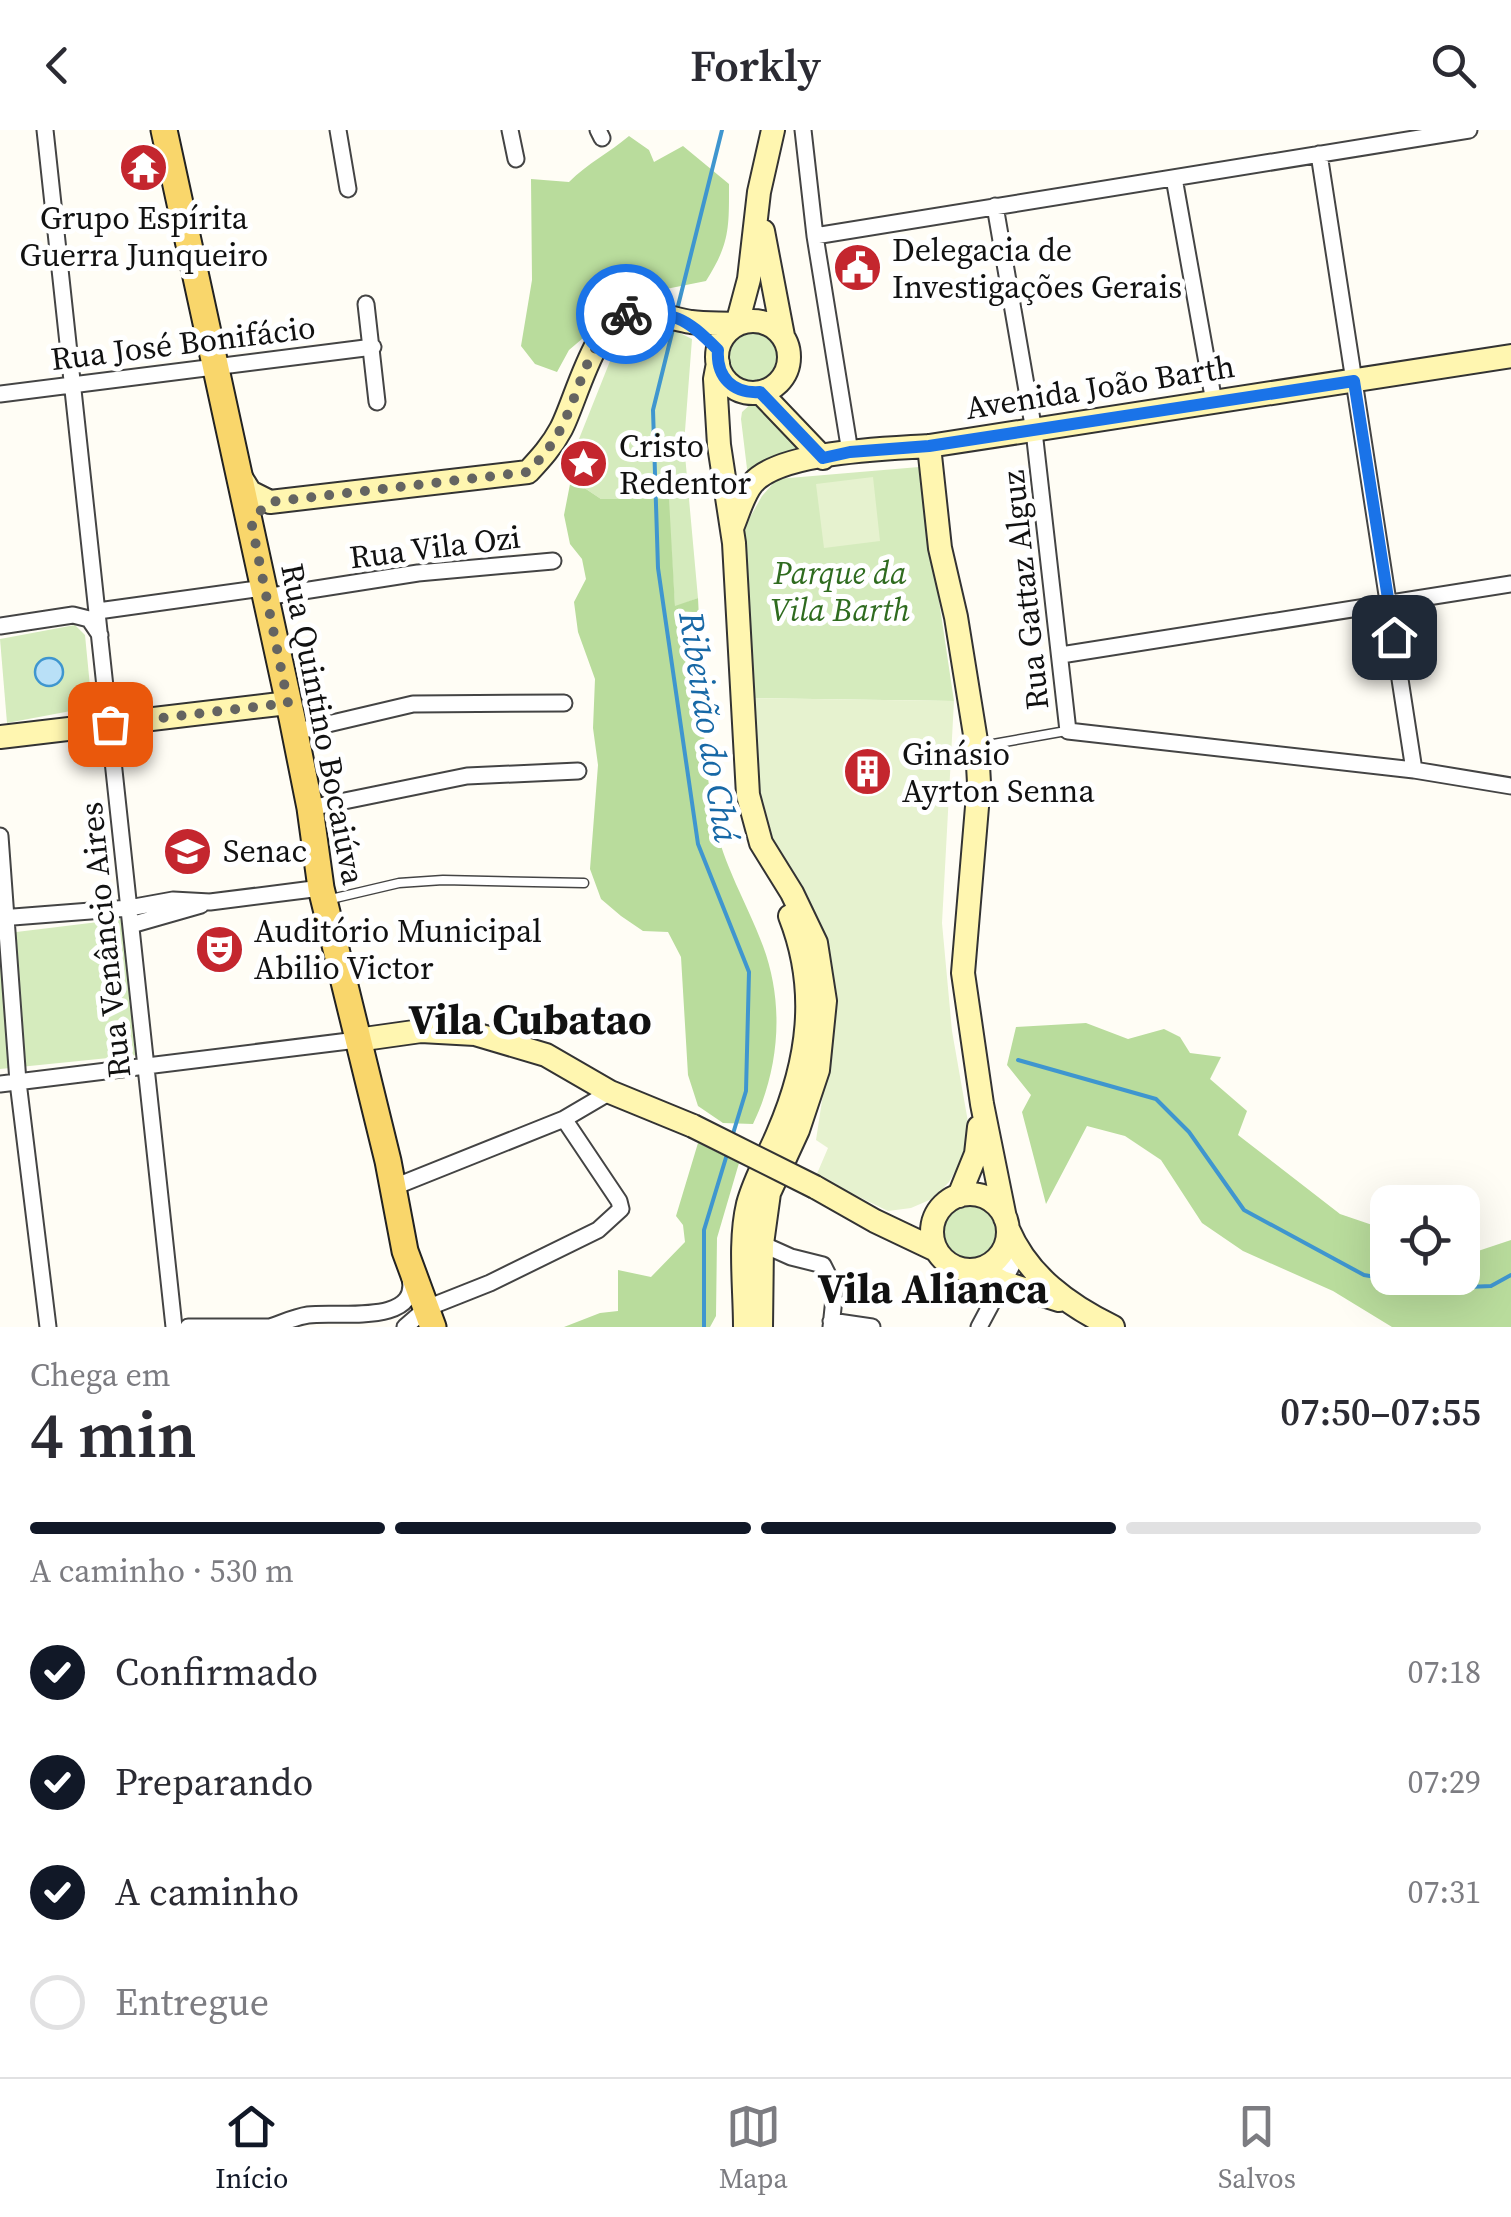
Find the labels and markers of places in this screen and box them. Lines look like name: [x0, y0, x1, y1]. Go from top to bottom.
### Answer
temple icon: Grupo Espírita Guerra Junqueiro: [118, 142, 170, 194]
place label: Grupo Espírita Guerra Junqueiro: [20, 196, 268, 277]
place label: Delegacia de Investigações Gerais: [892, 228, 1182, 309]
public building icon: Delegacia de Investigações Gerais: [831, 242, 883, 294]
place label: Cristo Redentor: [619, 424, 751, 505]
place icon: Cristo Redentor: [558, 438, 610, 490]
pin: [1352, 595, 1437, 680]
pin: [68, 682, 153, 767]
place label: Ginásio Ayrton Senna: [902, 732, 1095, 813]
building icon: Ginásio Ayrton Senna: [841, 746, 893, 798]
school or university icon: Senac: [162, 825, 214, 877]
place label: Senac: [223, 829, 307, 873]
place label: Auditório Municipal Abilio Victor: [254, 909, 542, 990]
theatre icon: Auditório Municipal Abilio Victor: [193, 923, 245, 975]

